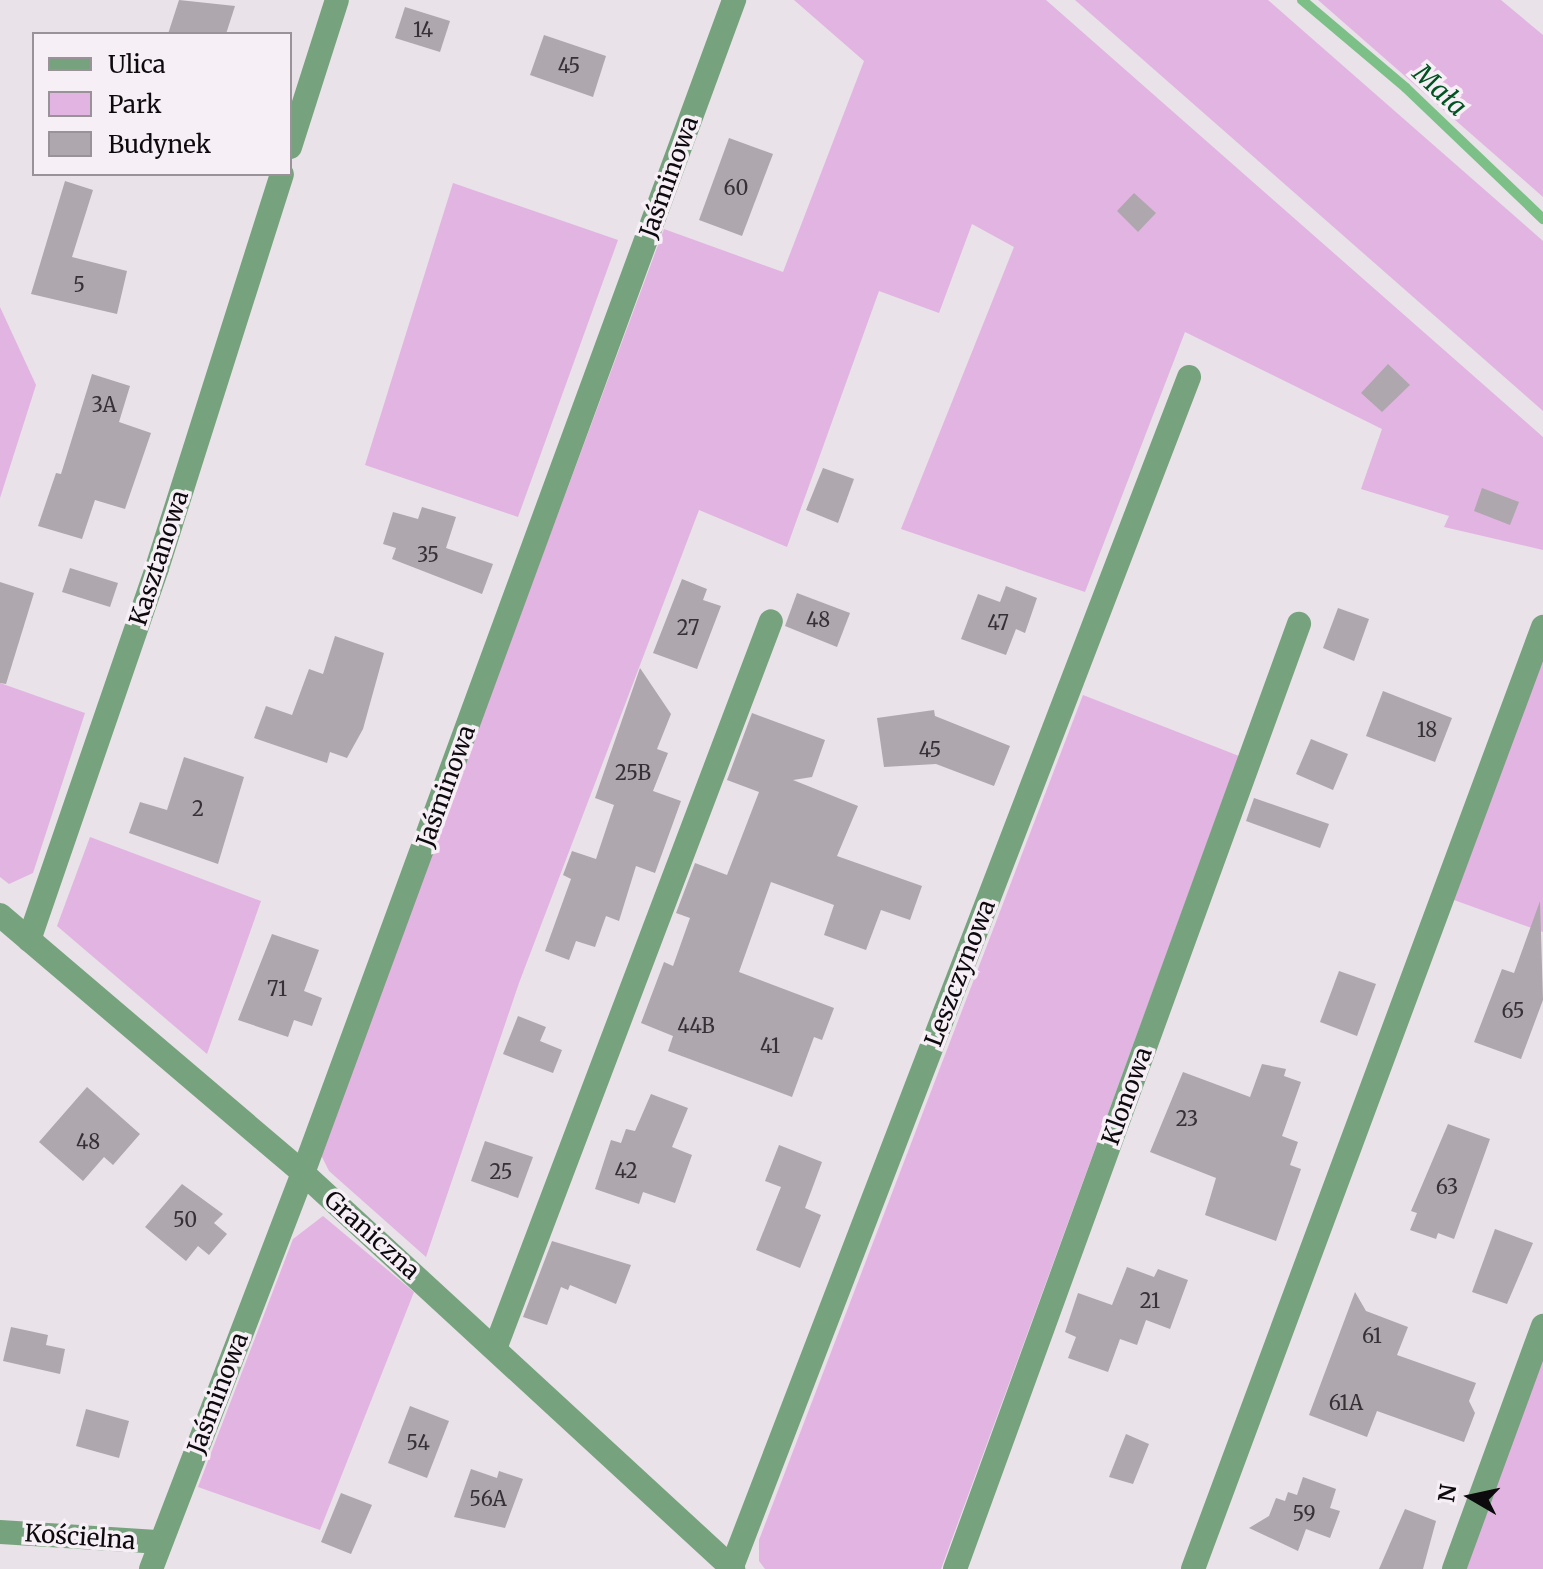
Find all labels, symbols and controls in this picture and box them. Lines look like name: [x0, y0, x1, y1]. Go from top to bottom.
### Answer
house number: 14: [413, 17, 433, 41]
legend: [32, 32, 292, 176]
text: Ulica: [108, 49, 166, 80]
house number: 45: [558, 53, 580, 77]
water label: Mała: [1407, 58, 1473, 122]
text: Park: [108, 89, 161, 120]
street label: Jaśminowa: [634, 112, 704, 242]
text: Budynek: [108, 129, 211, 160]
house number: 60: [724, 175, 748, 199]
house number: 5: [73, 272, 85, 296]
house number: 3A: [91, 392, 117, 416]
street label: Kasztanowa: [124, 487, 194, 629]
house number: 35: [417, 542, 439, 566]
house number: 48: [806, 607, 830, 631]
house number: 47: [987, 610, 1009, 634]
house number: 27: [677, 615, 699, 639]
house number: 18: [1417, 717, 1437, 741]
street label: Jaśminowa: [411, 721, 481, 851]
house number: 45: [919, 737, 941, 761]
house number: 25B: [615, 760, 651, 784]
house number: 2: [192, 796, 204, 820]
street label: Leszczynowa: [919, 896, 1001, 1050]
house number: 71: [267, 976, 287, 1000]
house number: 65: [1502, 998, 1524, 1022]
house number: 44B: [677, 1013, 715, 1037]
house number: 41: [760, 1033, 780, 1057]
street label: Klonowa: [1096, 1043, 1158, 1149]
house number: 23: [1176, 1106, 1198, 1130]
house number: 48: [76, 1129, 100, 1153]
house number: 42: [614, 1158, 638, 1182]
house number: 25: [490, 1159, 512, 1183]
house number: 63: [1436, 1174, 1458, 1198]
street label: Graniczna: [318, 1185, 426, 1285]
house number: 50: [173, 1207, 197, 1231]
house number: 21: [1140, 1288, 1160, 1312]
house number: 61: [1362, 1323, 1382, 1347]
street label: Jaśminowa: [182, 1328, 254, 1458]
house number: 61A: [1329, 1390, 1363, 1414]
house number: 54: [406, 1430, 430, 1454]
north arrow: [1431, 1457, 1511, 1537]
text: N: [1432, 1482, 1462, 1504]
house number: 56A: [469, 1486, 507, 1510]
house number: 59: [1292, 1501, 1316, 1525]
street label: Kościelna: [24, 1519, 136, 1555]

